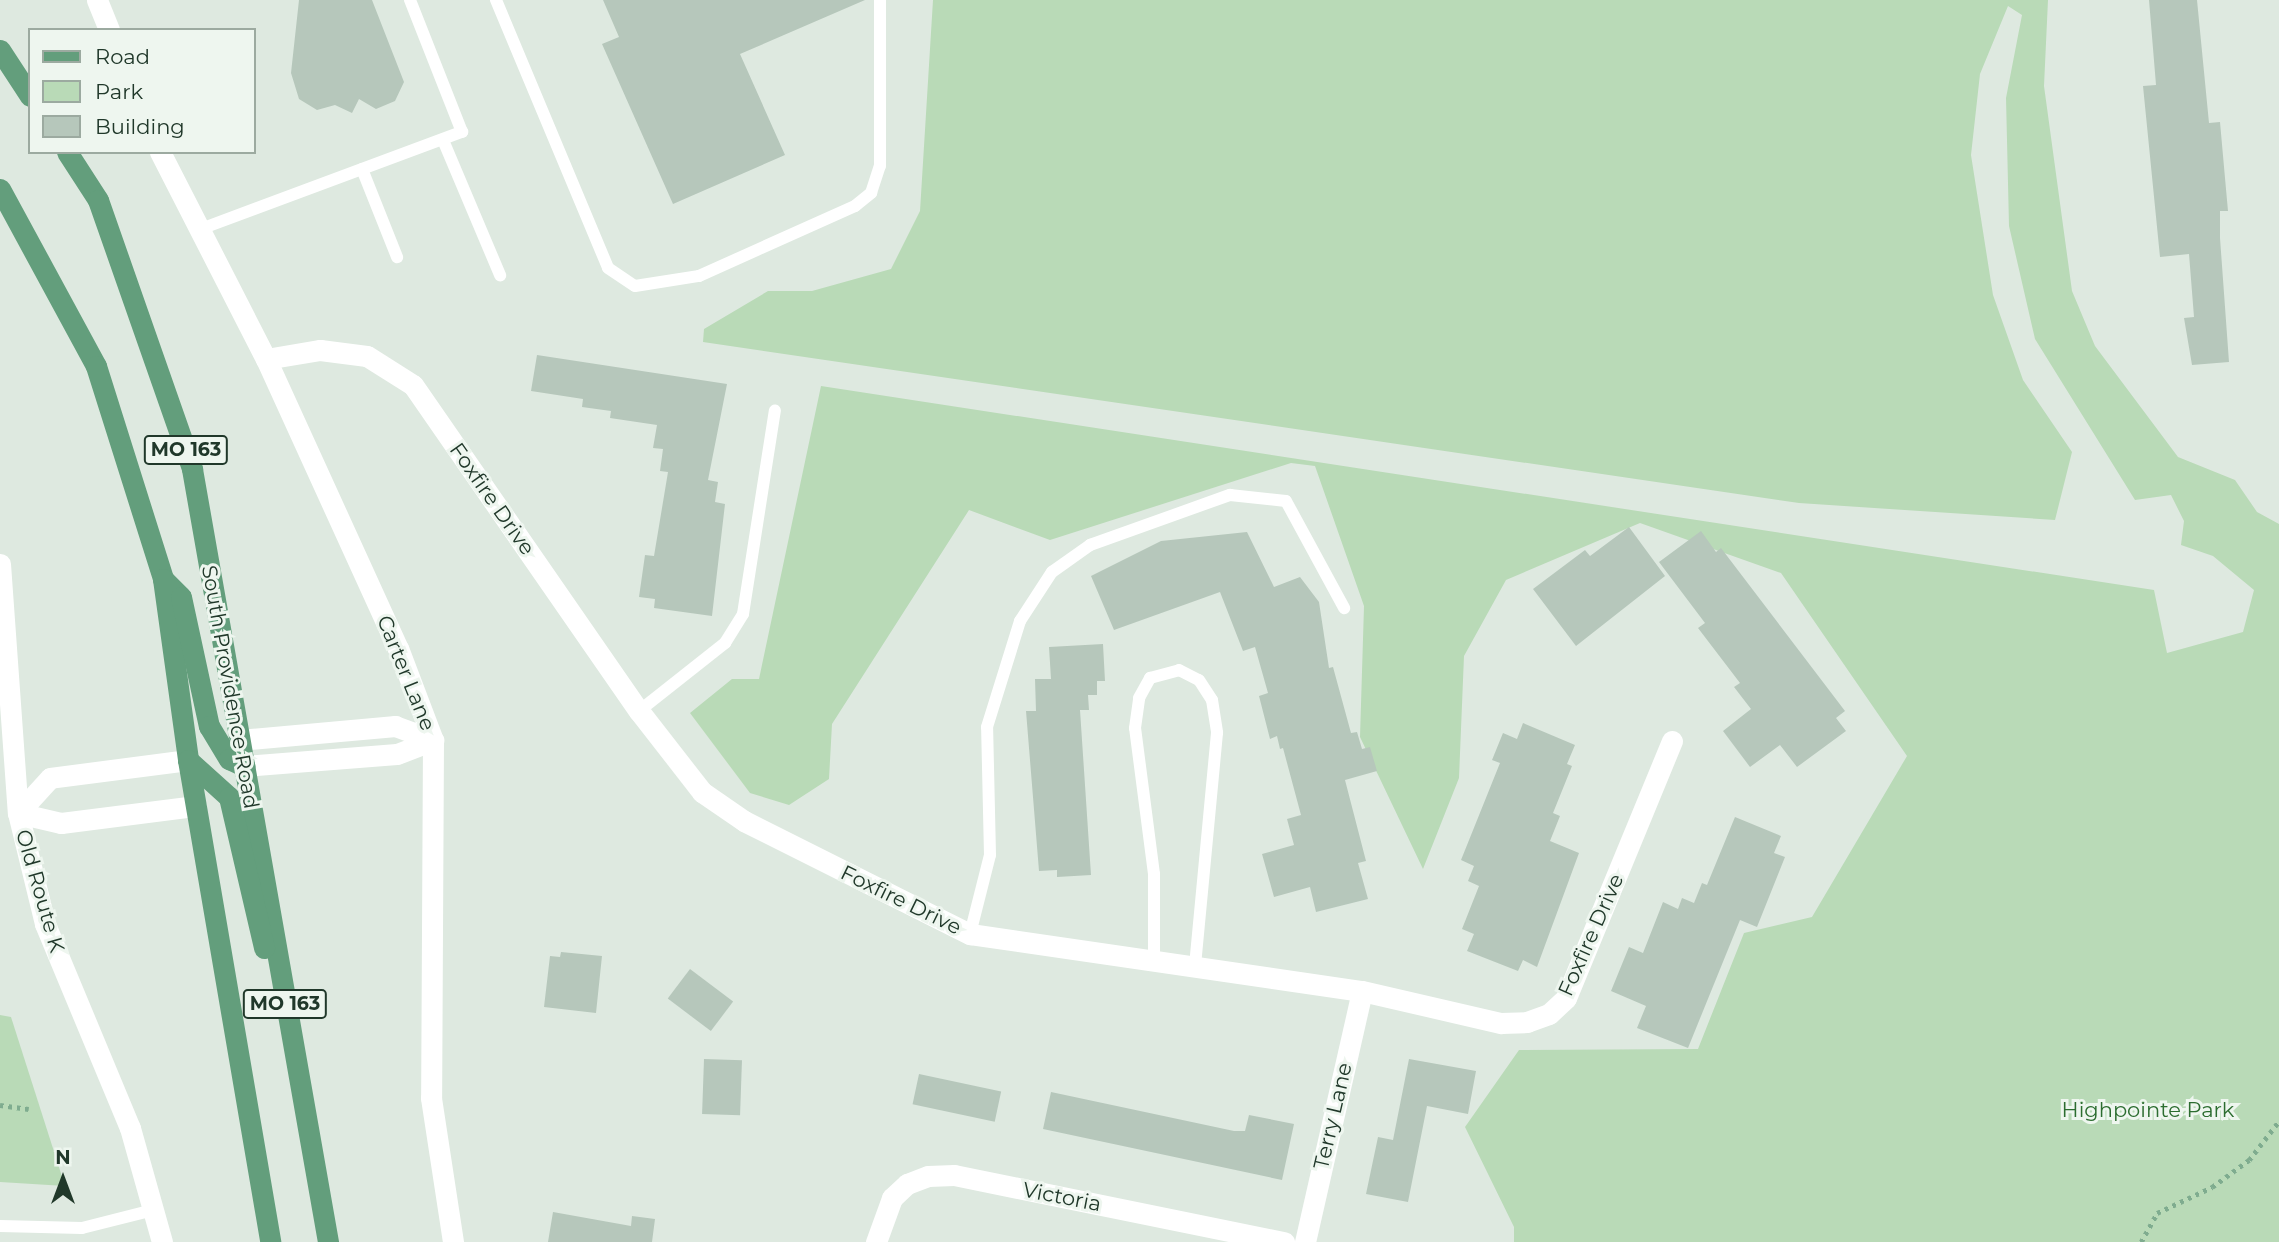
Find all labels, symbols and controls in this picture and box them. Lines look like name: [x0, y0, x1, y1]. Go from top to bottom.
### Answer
legend: [28, 28, 256, 154]
text: Road: [95, 44, 150, 69]
text: Park: [95, 79, 143, 104]
text: Building: [95, 114, 185, 139]
road number: MO 163: [142, 435, 230, 466]
street label: Foxfire Drive: [444, 438, 540, 560]
street label: South Providence Road: [196, 563, 264, 811]
street label: Carter Lane: [371, 612, 441, 734]
street label: Old Route K: [10, 827, 70, 955]
street label: Foxfire Drive: [837, 860, 965, 940]
street label: Foxfire Drive: [1553, 870, 1629, 1000]
road number: MO 163: [241, 988, 329, 1020]
street label: Terry Lane: [1309, 1060, 1357, 1172]
park label: Highpointe Park: [2062, 1097, 2234, 1123]
north arrow: [28, 1144, 98, 1214]
text: N: [55, 1146, 71, 1169]
street label: Victoria: [1021, 1177, 1103, 1217]

